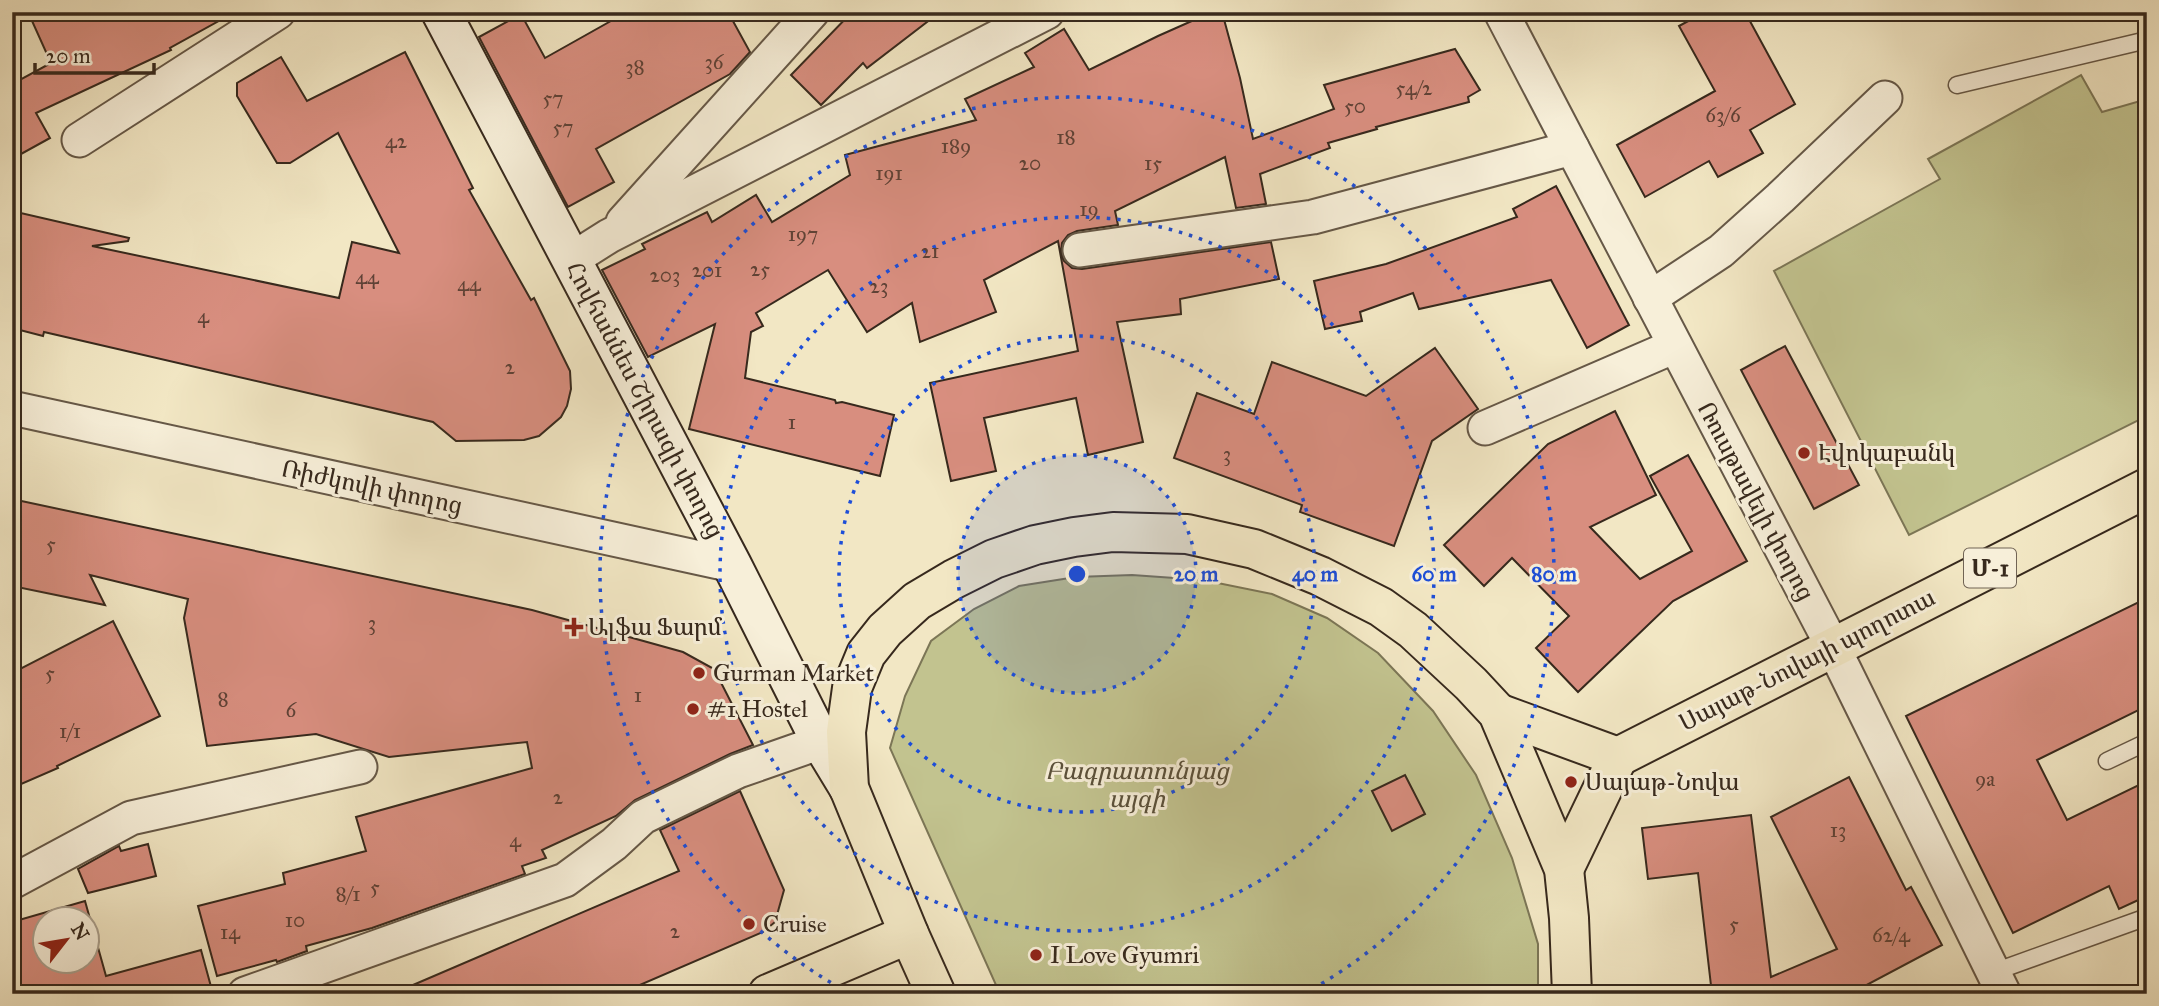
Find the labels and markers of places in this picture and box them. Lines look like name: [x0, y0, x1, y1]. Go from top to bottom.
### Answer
place label: Էվոկաբանկ: [1818, 438, 1955, 468]
marker: Էվոկաբանկ: [1796, 445, 1812, 461]
centre of rings: [1065, 562, 1089, 586]
place label: Ալֆա Ֆարմ: [588, 612, 723, 642]
marker: Ալֆա Ֆարմ: [566, 619, 582, 635]
place label: Gurman Market: [713, 658, 874, 688]
marker: Gurman Market: [691, 665, 707, 681]
place label: #1 Hostel: [707, 694, 808, 724]
marker: #1 Hostel: [685, 701, 701, 717]
place label: Սայաթ-Նովա: [1585, 767, 1739, 797]
marker: Սայաթ-Նովա: [1563, 774, 1579, 790]
place label: Cruise: [763, 909, 827, 939]
marker: Cruise: [741, 916, 757, 932]
place label: I Love Gyumri: [1050, 940, 1199, 970]
marker: I Love Gyumri: [1028, 947, 1044, 963]

